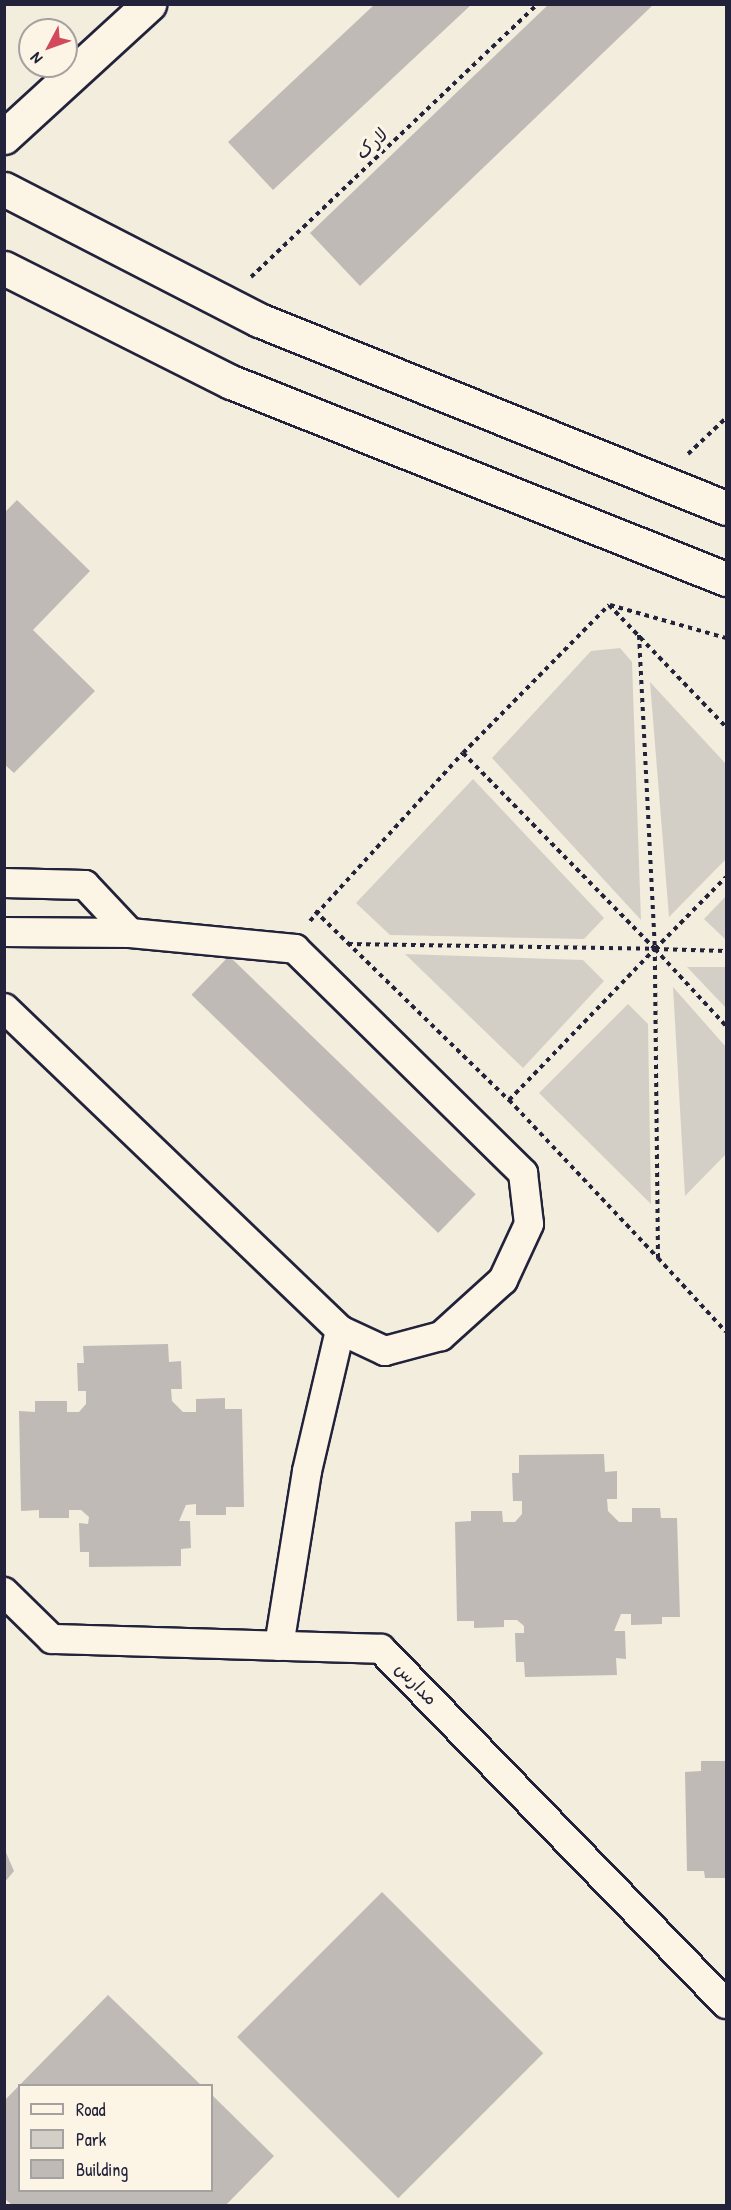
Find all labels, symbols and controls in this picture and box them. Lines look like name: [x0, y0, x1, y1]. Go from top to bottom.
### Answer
north arrow: [18, 18, 78, 78]
text: N: [25, 48, 47, 69]
street label: لارک: [352, 124, 392, 164]
street label: مدارس: [390, 1658, 442, 1710]
legend: [18, 2084, 213, 2192]
text: Road: [76, 2097, 106, 2122]
text: Park: [76, 2127, 106, 2152]
text: Building: [76, 2157, 128, 2182]

